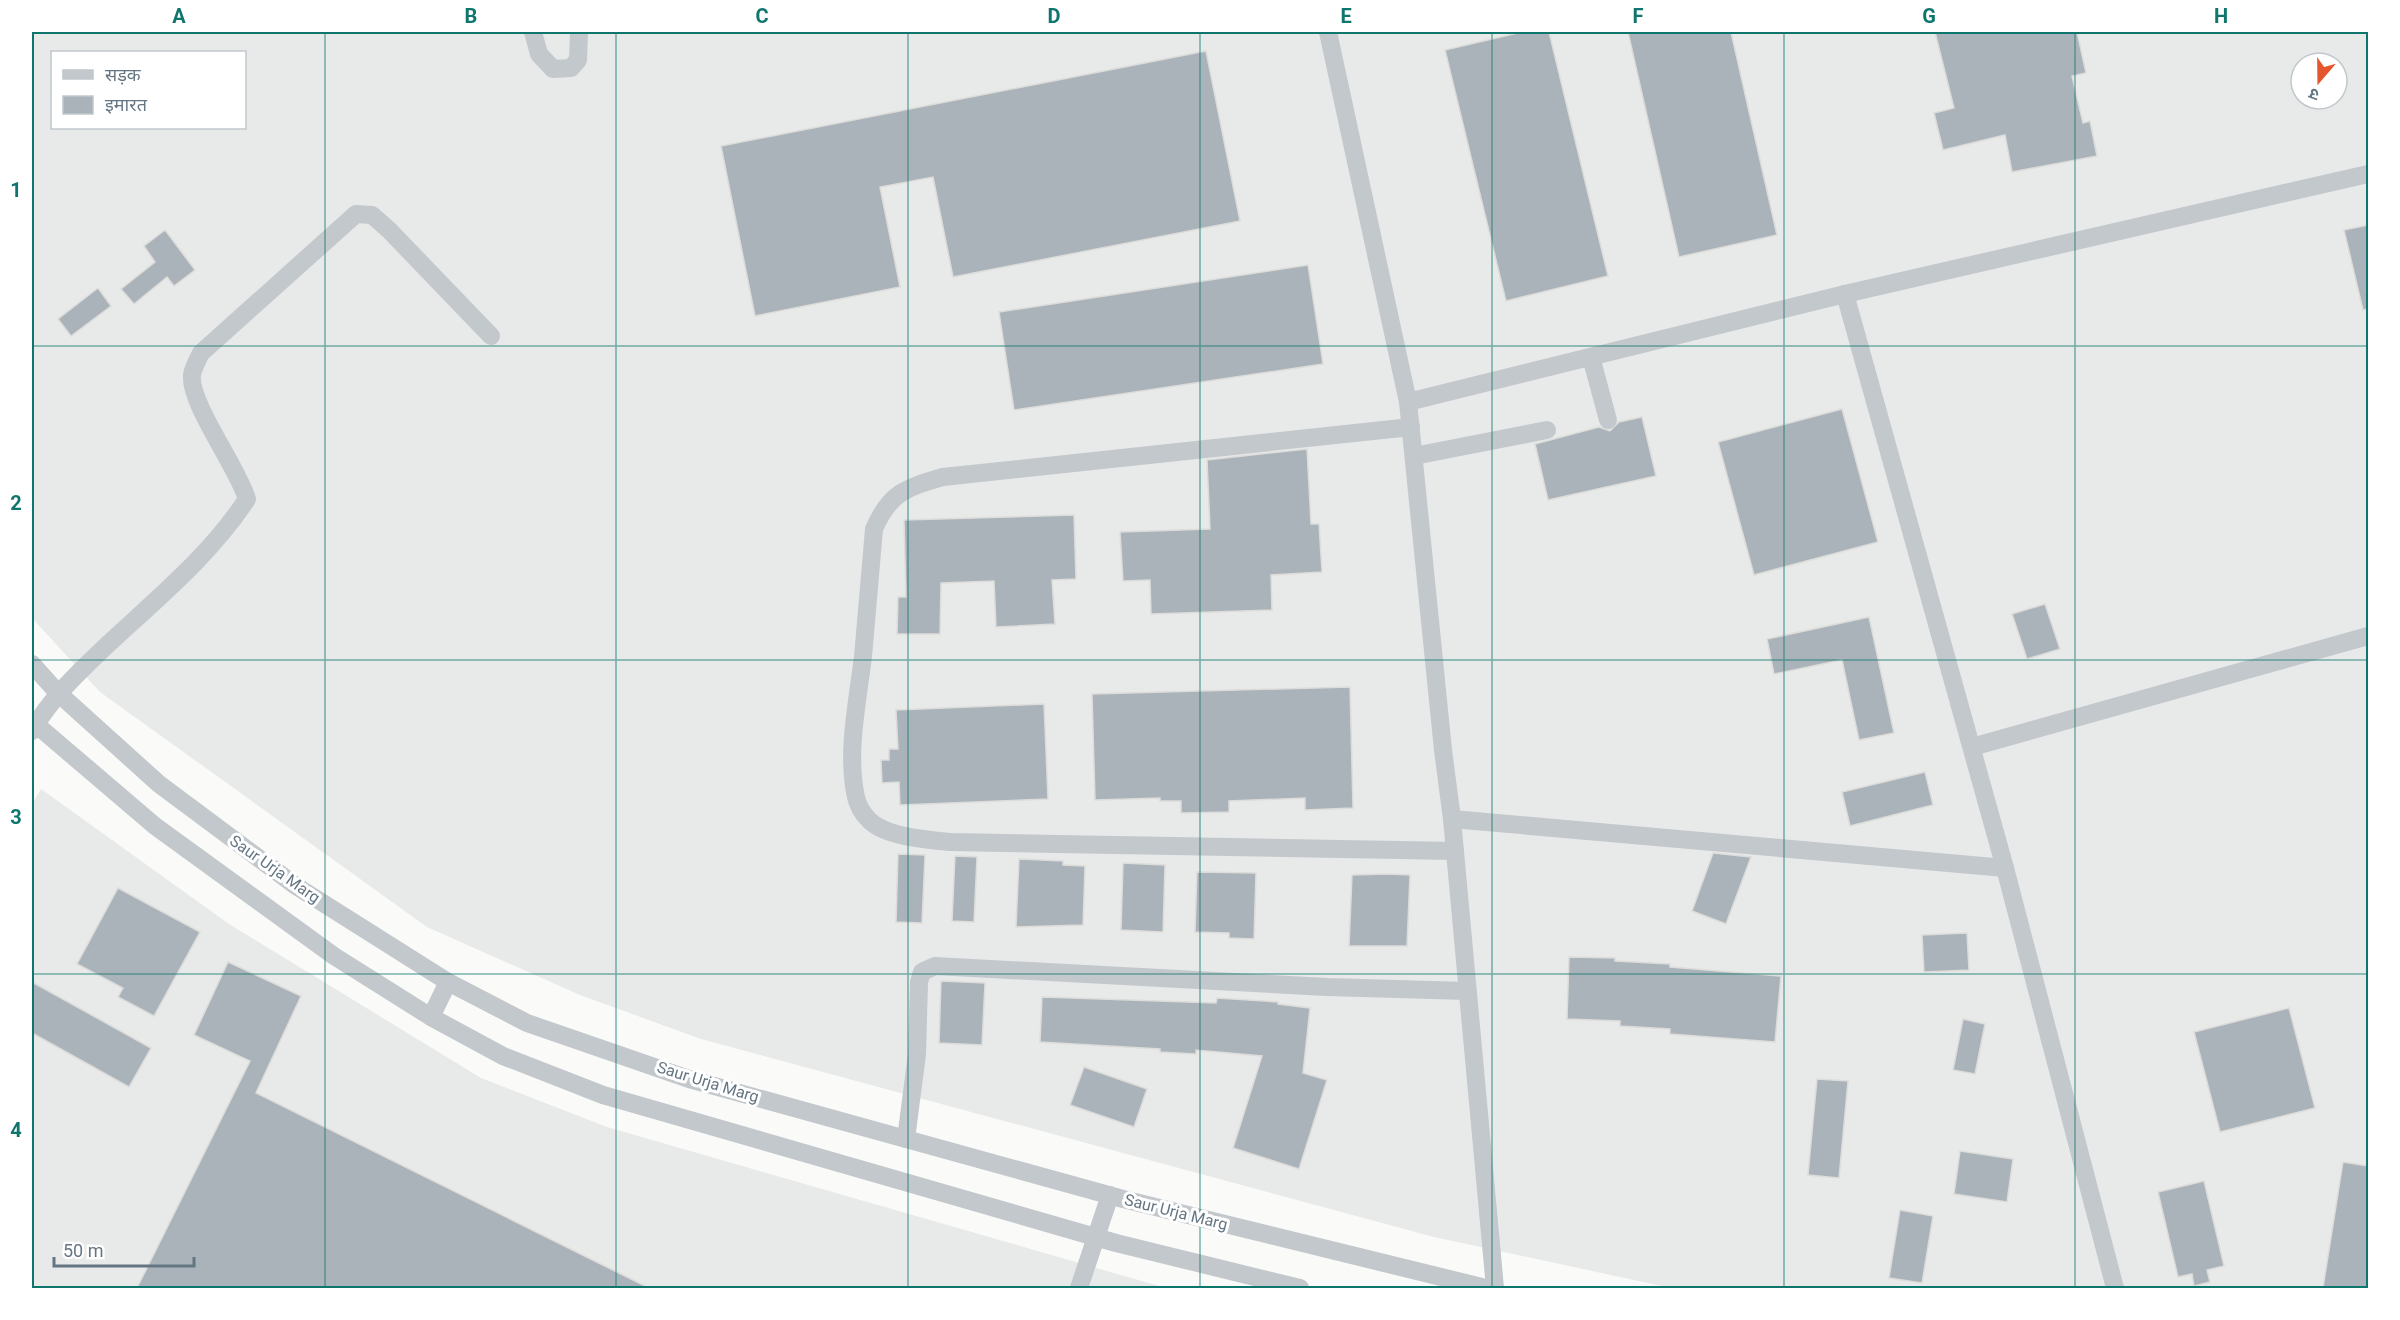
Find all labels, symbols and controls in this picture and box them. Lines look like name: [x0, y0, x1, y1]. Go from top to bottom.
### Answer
text: A: [172, 4, 186, 28]
text: B: [465, 4, 477, 28]
text: C: [755, 4, 769, 28]
text: D: [1048, 4, 1061, 28]
text: E: [1340, 4, 1352, 28]
text: F: [1633, 4, 1644, 28]
text: G: [1922, 4, 1936, 28]
text: H: [2214, 4, 2228, 28]
legend: [51, 51, 246, 129]
north arrow: [2289, 51, 2349, 111]
text: सड़क: [105, 64, 142, 85]
text: उ: [2306, 84, 2322, 105]
text: इमारत: [105, 94, 148, 115]
text: 1: [10, 178, 22, 202]
text: 2: [10, 491, 22, 515]
text: 3: [10, 805, 22, 829]
street label: Saur Urja Marg: [226, 831, 324, 907]
street label: Saur Urja Marg: [655, 1057, 761, 1107]
text: 4: [10, 1118, 22, 1142]
street label: Saur Urja Marg: [1122, 1190, 1230, 1234]
scale bar: [54, 1230, 194, 1268]
text: 50 m: [63, 1240, 103, 1261]

